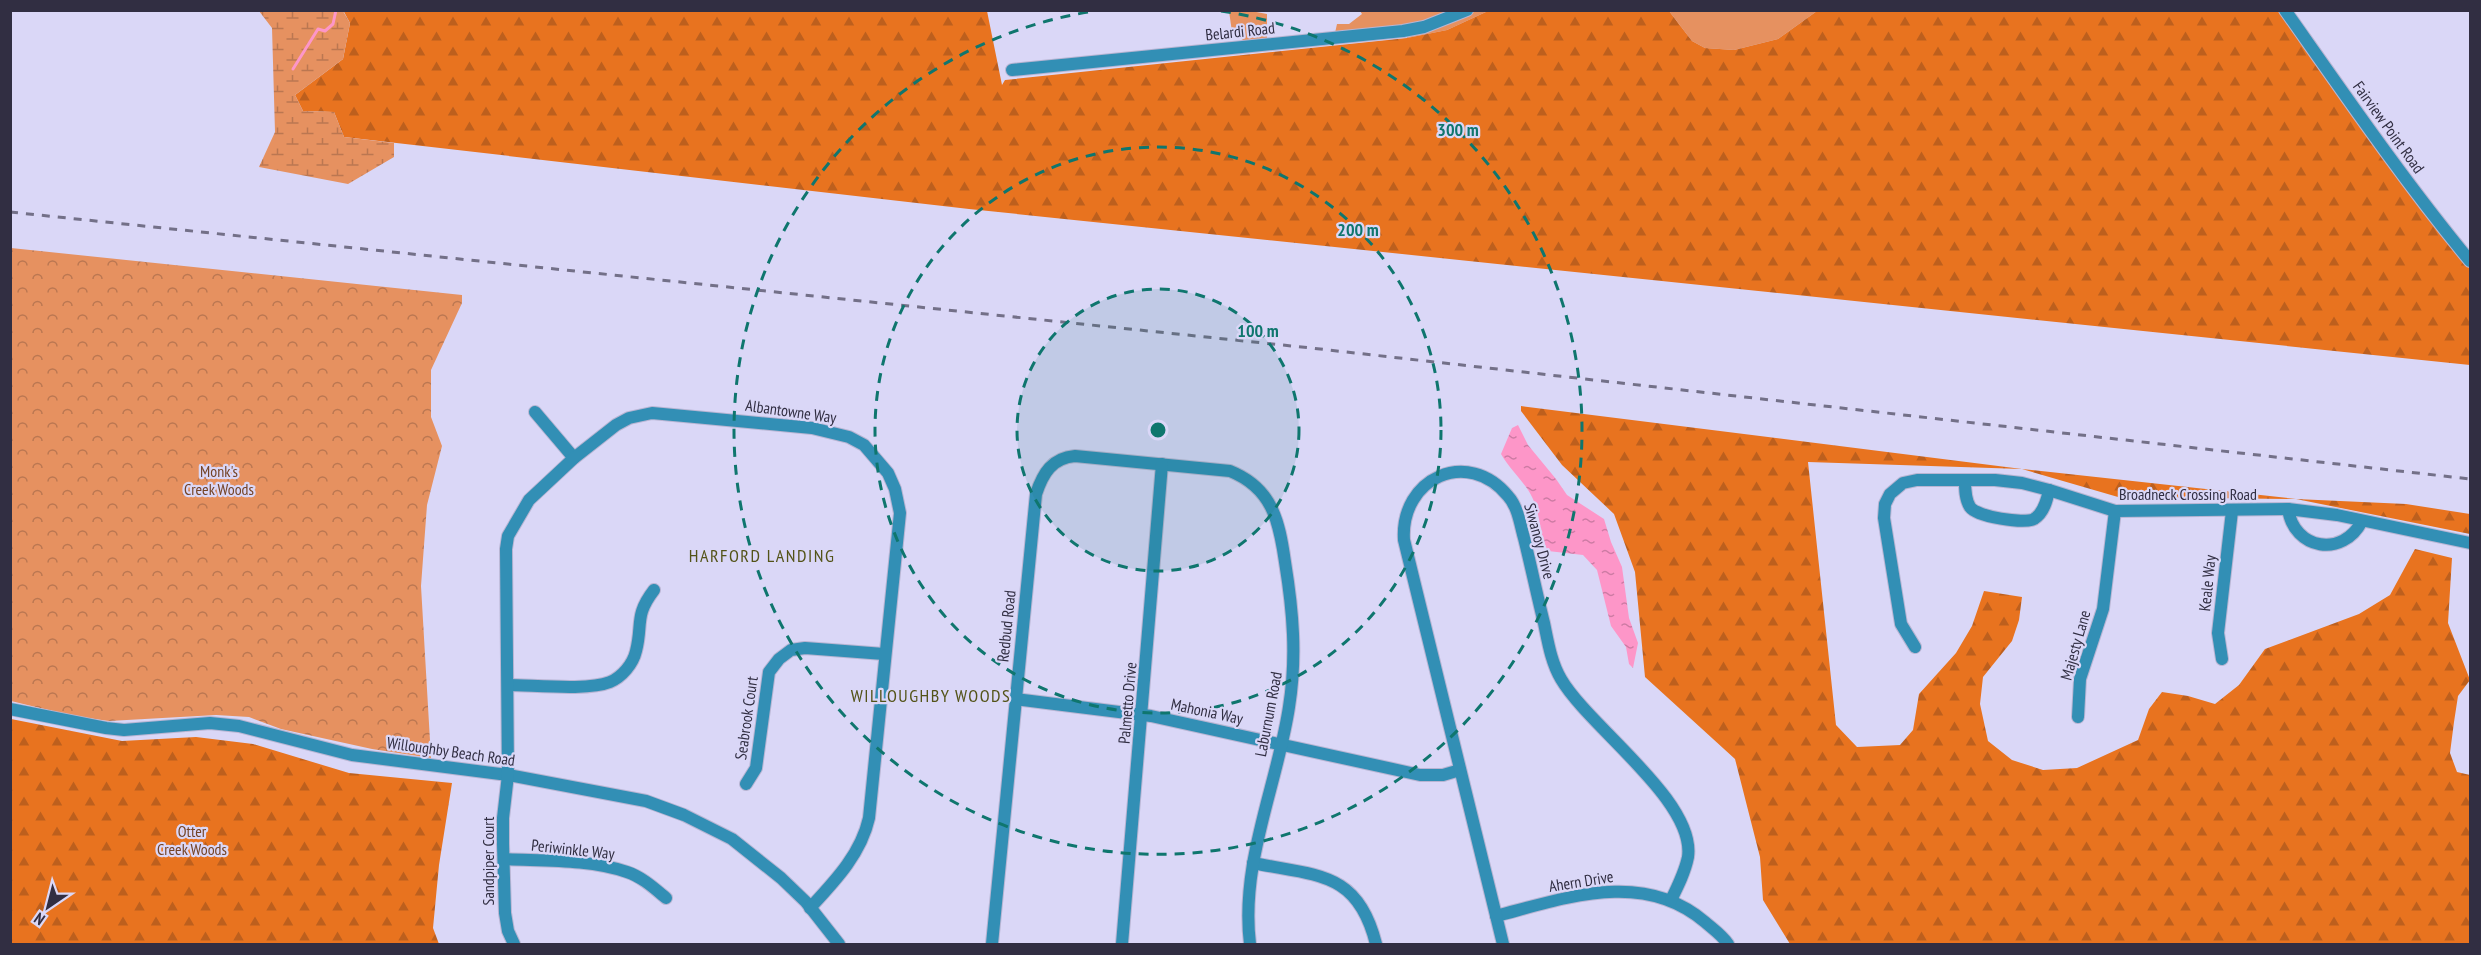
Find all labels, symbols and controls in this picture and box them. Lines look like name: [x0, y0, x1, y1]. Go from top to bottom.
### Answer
street label: Belardi Road: [1204, 17, 1276, 45]
street label: Fairview Point Road: [2349, 77, 2429, 177]
text: 300 m: [1437, 118, 1479, 141]
text: 200 m: [1337, 218, 1379, 241]
text: 100 m: [1237, 319, 1279, 342]
street label: Albantowne Way: [744, 395, 838, 427]
centre of rings: [1148, 420, 1168, 440]
park label: Monk's Creek Woods: [184, 461, 254, 499]
street label: Broadneck Crossing Road: [2119, 484, 2257, 504]
street label: Siwanoy Drive: [1520, 501, 1560, 581]
district label: HARFORD LANDING: [689, 544, 835, 567]
street label: Keale Way: [2194, 554, 2220, 612]
street label: Redbud Road: [992, 589, 1020, 663]
street label: Majesty Lane: [2055, 608, 2095, 682]
street label: Palmetto Drive: [1113, 661, 1141, 745]
street label: Laburnum Road: [1250, 670, 1286, 758]
street label: Seabrook Court: [730, 674, 762, 761]
district label: WILLOUGHBY WOODS: [851, 684, 1011, 707]
street label: Mahonia Way: [1169, 694, 1245, 728]
street label: Willoughby Beach Road: [386, 732, 516, 770]
street label: Sandpiper Court: [478, 816, 498, 905]
park label: Otter Creek Woods: [157, 821, 227, 859]
street label: Periwinkle Way: [530, 835, 616, 863]
street label: Ahern Drive: [1547, 866, 1615, 896]
north arrow: [18, 877, 78, 937]
text: N: [30, 909, 49, 930]

